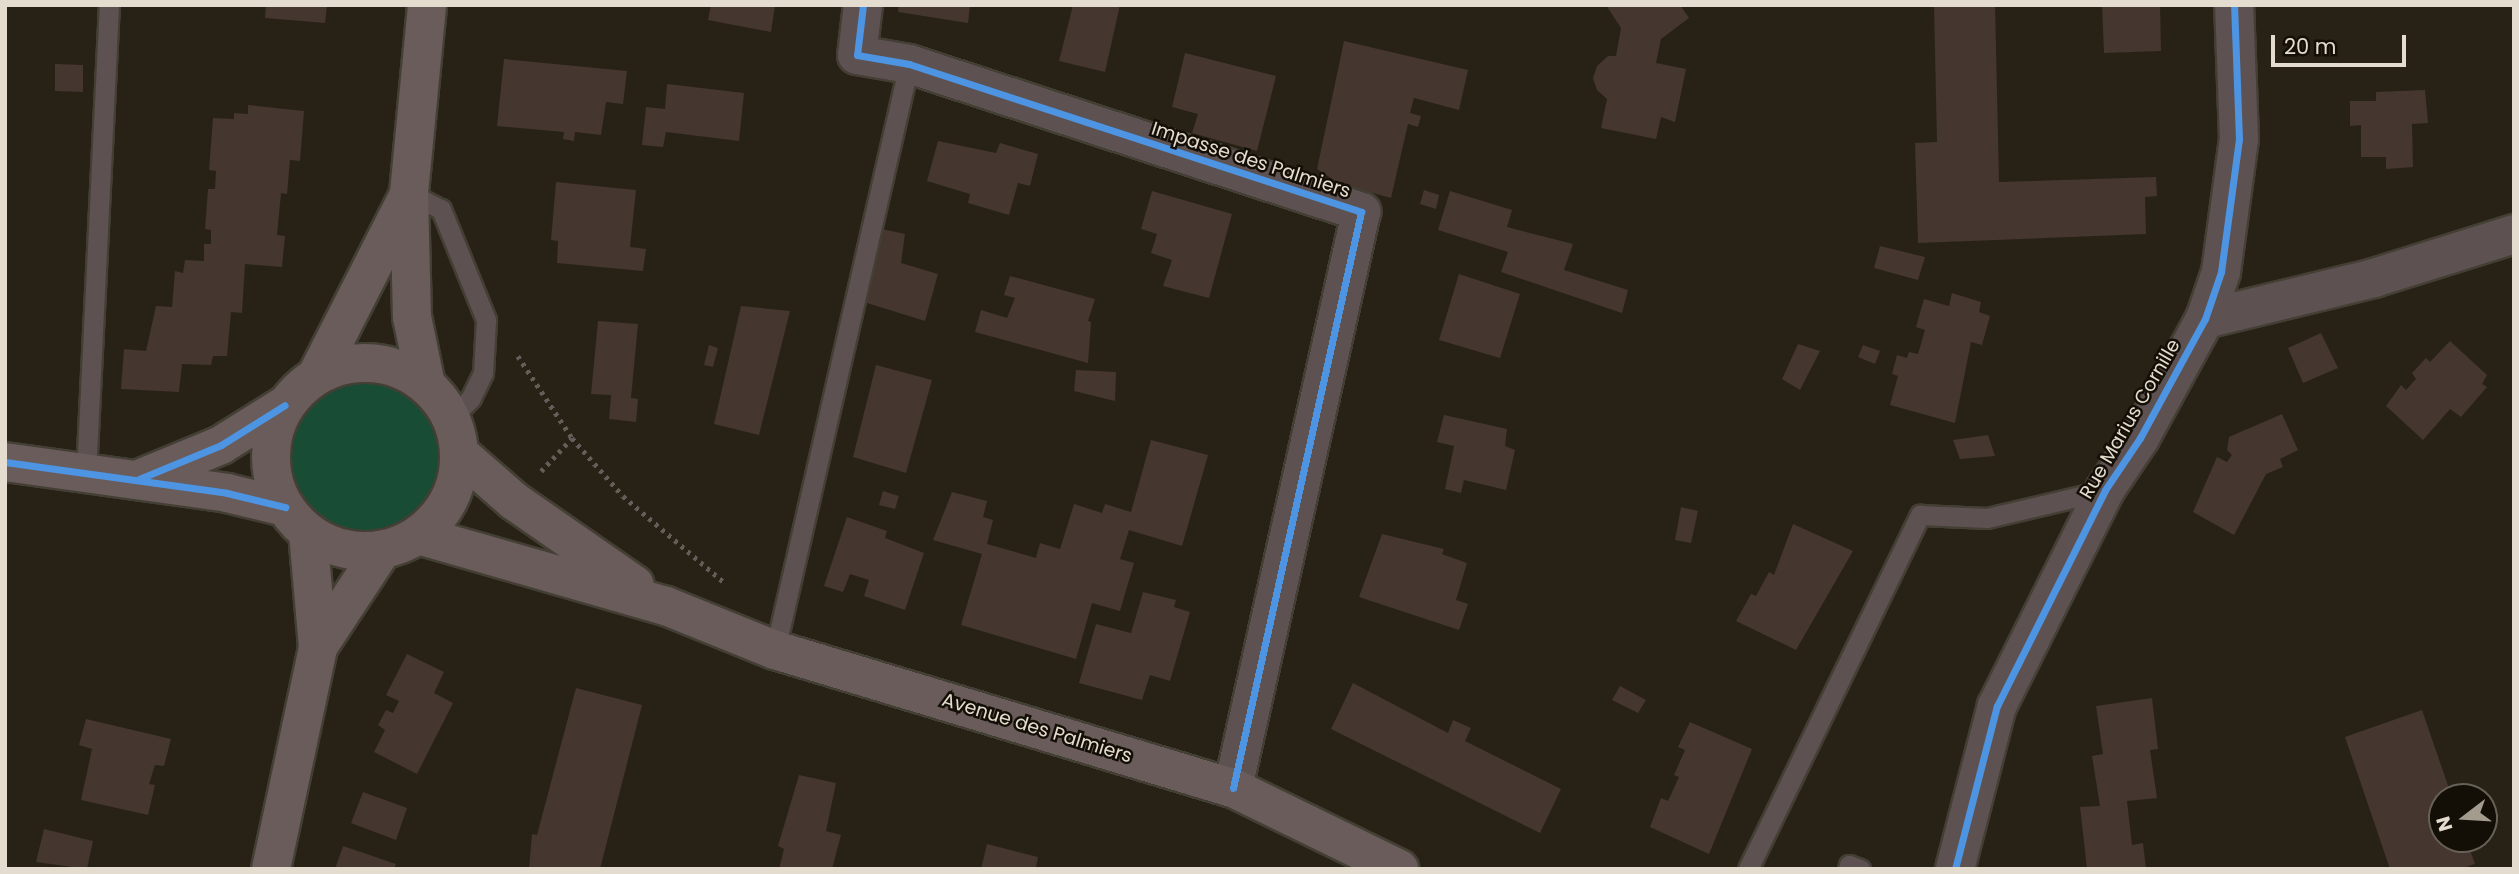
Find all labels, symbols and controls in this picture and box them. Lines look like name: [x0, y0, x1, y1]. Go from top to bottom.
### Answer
scale bar: [2274, 21, 2409, 65]
text: 20 m: [2284, 32, 2337, 61]
street label: Impasse des Palmiers: [1149, 117, 1353, 203]
street label: Rue Marius Cornille: [2075, 335, 2185, 503]
street label: Avenue des Palmiers: [939, 688, 1135, 768]
north arrow: [2428, 783, 2498, 853]
text: N: [2429, 813, 2459, 834]

